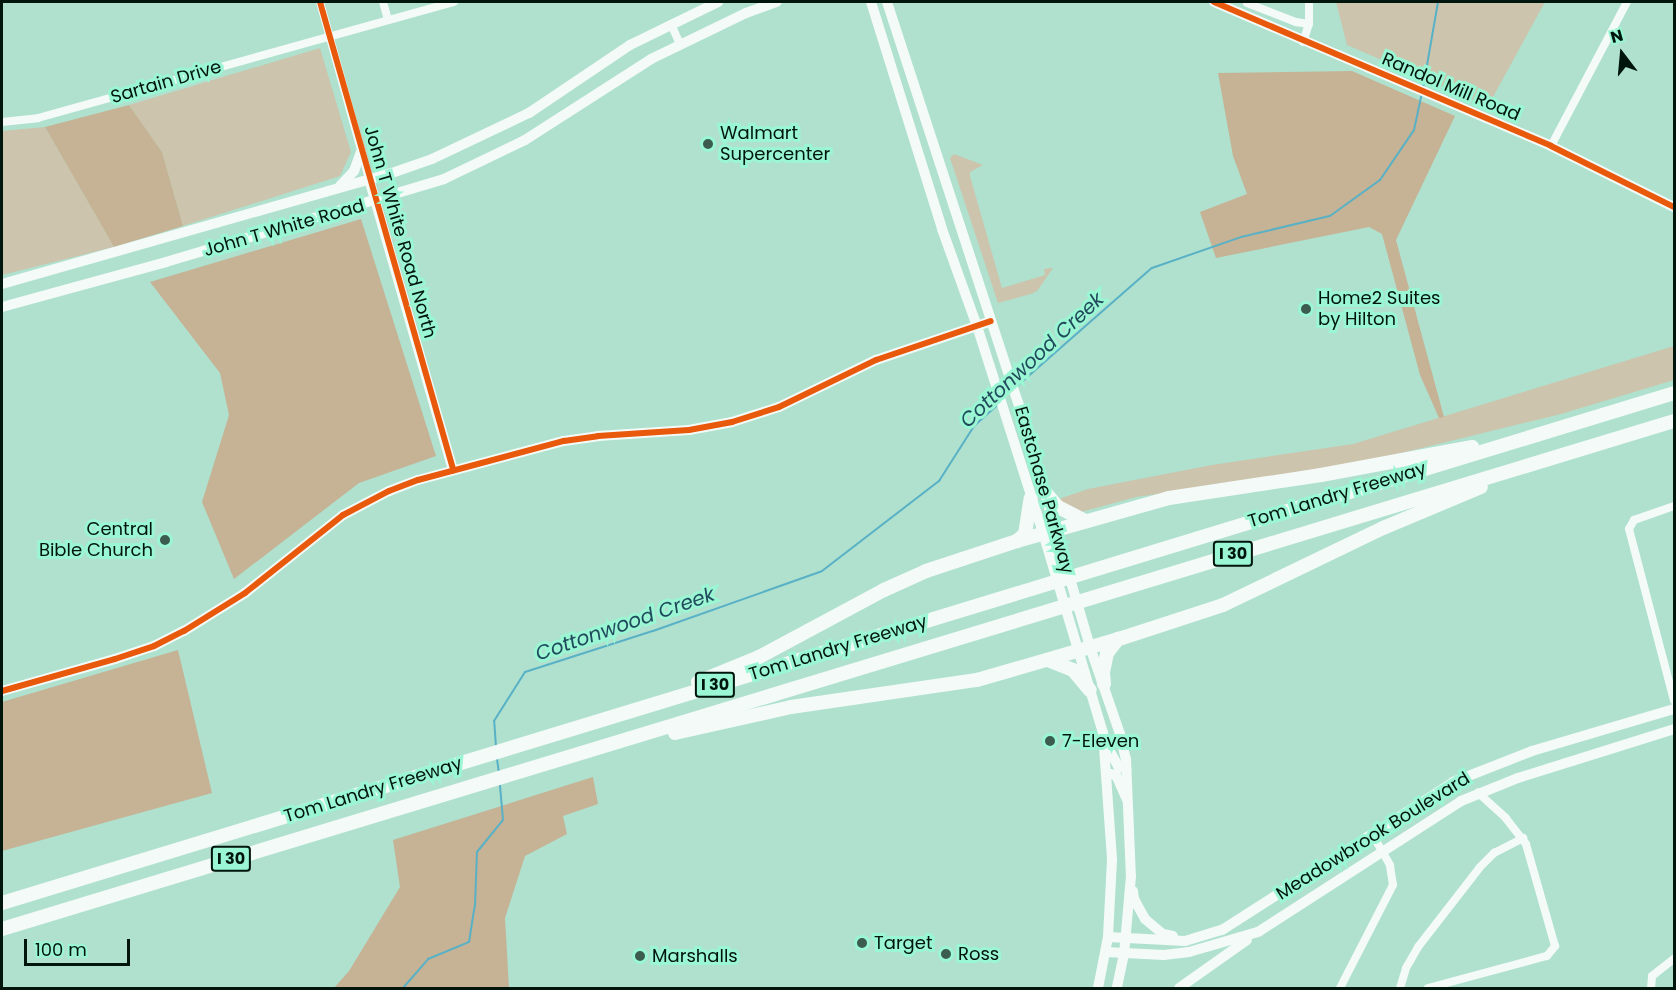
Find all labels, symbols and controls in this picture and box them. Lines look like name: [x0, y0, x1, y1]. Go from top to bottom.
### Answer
north arrow: [1592, 24, 1652, 84]
text: N: [1608, 24, 1626, 49]
street label: Randol Mill Road: [1379, 48, 1523, 126]
street label: Sartain Drive: [108, 56, 224, 108]
street label: John T White Road North: [359, 123, 441, 341]
place label: Walmart Supercenter: [720, 123, 830, 166]
marker: Walmart Supercenter: [701, 137, 715, 151]
street label: John T White Road: [201, 195, 367, 261]
water label: Cottonwood Creek: [955, 287, 1109, 433]
place label: Home2 Suites by Hilton: [1318, 288, 1440, 330]
marker: Home2 Suites by Hilton: [1299, 302, 1313, 316]
street label: Eastchase Parkway: [1010, 404, 1078, 576]
street label: Tom Landry Freeway: [1245, 458, 1429, 532]
place label: Central Bible Church: [39, 519, 153, 562]
marker: Central Bible Church: [158, 533, 172, 547]
road number: I 30: [1212, 541, 1254, 567]
water label: Cottonwood Creek: [532, 582, 718, 666]
street label: Tom Landry Freeway: [746, 611, 930, 685]
road number: I 30: [694, 672, 736, 698]
place label: 7-Eleven: [1062, 730, 1139, 752]
marker: 7-Eleven: [1043, 734, 1057, 748]
street label: Tom Landry Freeway: [281, 753, 465, 827]
street label: Meadowbrook Boulevard: [1272, 767, 1474, 905]
road number: I 30: [210, 846, 252, 872]
scale bar: [27, 927, 134, 965]
place label: Target: [874, 932, 932, 954]
marker: Target: [855, 936, 869, 950]
text: 100 m: [35, 937, 87, 962]
place label: Ross: [958, 943, 999, 965]
place label: Marshalls: [652, 945, 738, 967]
marker: Ross: [939, 947, 953, 961]
marker: Marshalls: [633, 949, 647, 963]

